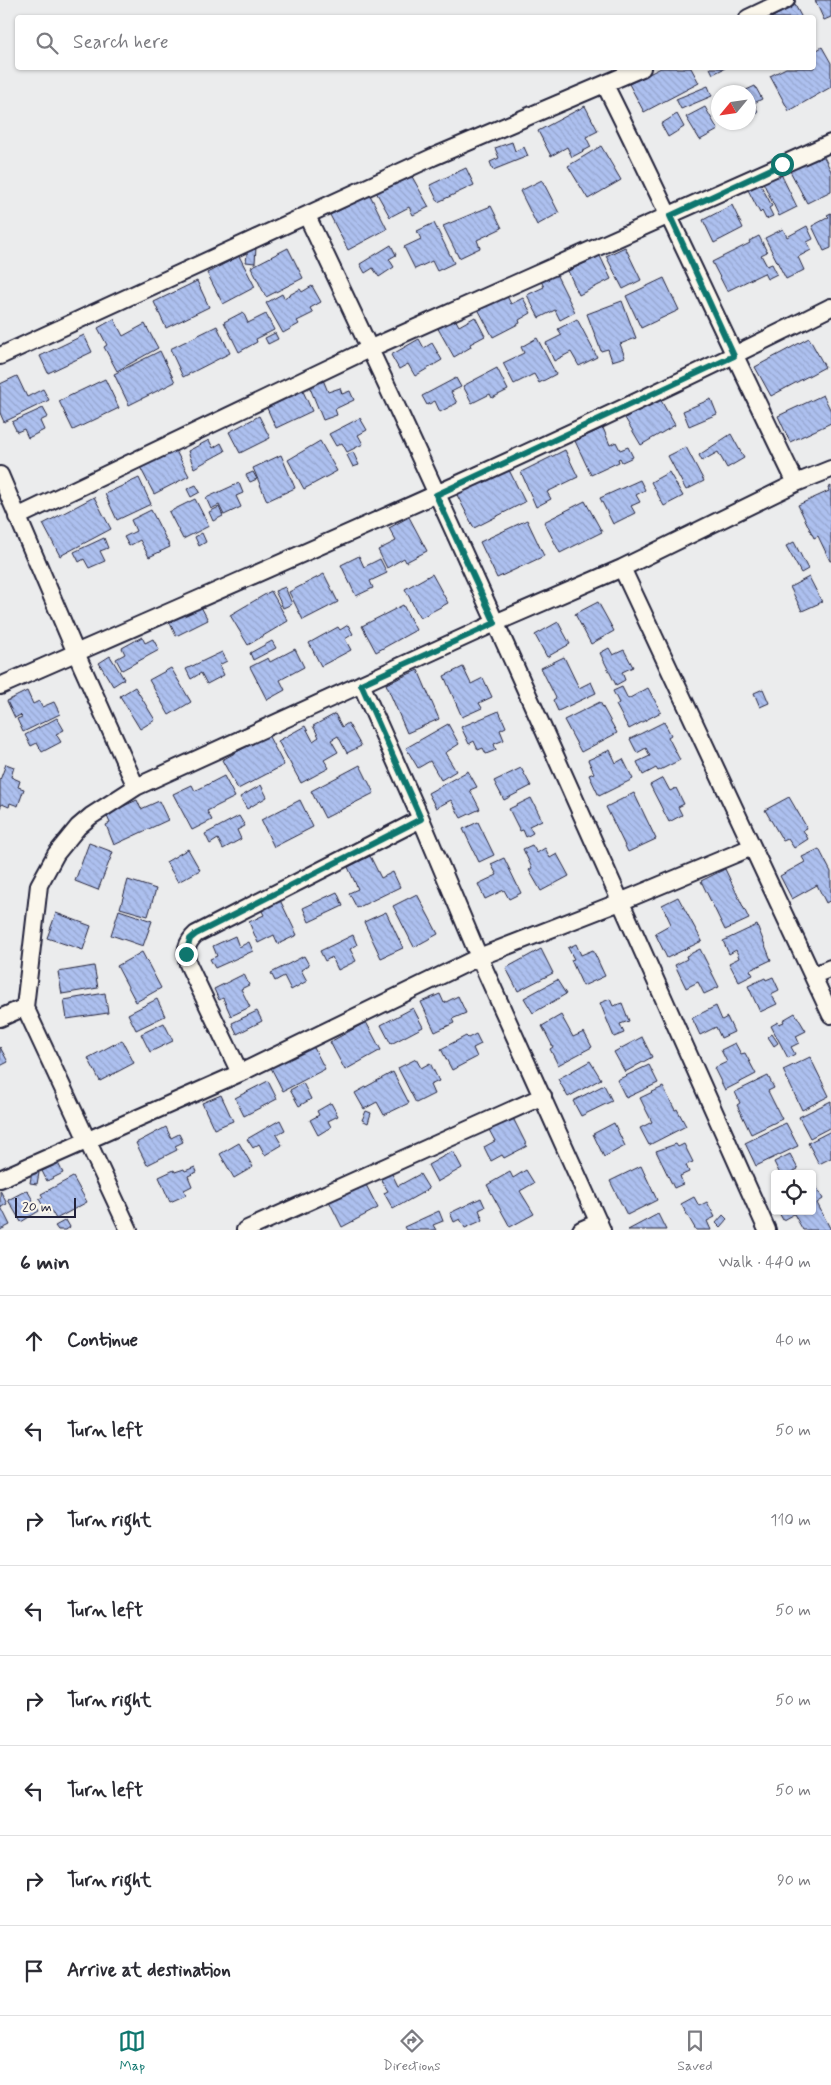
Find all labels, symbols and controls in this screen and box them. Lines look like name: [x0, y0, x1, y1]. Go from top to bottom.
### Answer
search box: [15, 15, 816, 70]
icon: search: [33, 29, 61, 57]
text: Search here: [73, 30, 169, 55]
north arrow: [711, 85, 756, 130]
route start: [771, 153, 794, 176]
route end: [175, 943, 198, 966]
map controls: [771, 1170, 816, 1215]
button: locate: [771, 1170, 816, 1215]
scale bar: [15, 1195, 76, 1218]
text: 20 m: [22, 1198, 52, 1216]
text: 6 min: [20, 1249, 70, 1277]
text: Walk · 440 m: [718, 1252, 811, 1273]
icon: ahead: [20, 1327, 48, 1355]
text: Continue: [67, 1328, 138, 1353]
text: 40 m: [775, 1330, 811, 1351]
icon: left: [20, 1417, 48, 1445]
text: Turn left: [67, 1418, 143, 1443]
text: 50 m: [775, 1420, 811, 1441]
icon: right: [20, 1507, 48, 1535]
text: Turn right: [67, 1508, 151, 1533]
text: 110 m: [770, 1510, 811, 1531]
icon: left: [20, 1597, 48, 1625]
text: Turn left: [67, 1598, 143, 1623]
text: 50 m: [775, 1600, 811, 1621]
icon: right: [20, 1687, 48, 1715]
text: Turn right: [67, 1688, 151, 1713]
text: 50 m: [775, 1690, 811, 1711]
icon: left: [20, 1777, 48, 1805]
text: Turn left: [67, 1778, 143, 1803]
text: 50 m: [775, 1780, 811, 1801]
icon: right: [20, 1867, 48, 1895]
text: Turn right: [67, 1868, 151, 1893]
text: 90 m: [777, 1870, 811, 1891]
icon: arrive: [20, 1957, 48, 1985]
text: Arrive at destination: [67, 1958, 231, 1983]
tab: Map: [118, 2027, 146, 2075]
tab: Directions: [383, 2027, 441, 2075]
tab: Saved: [677, 2027, 713, 2075]

